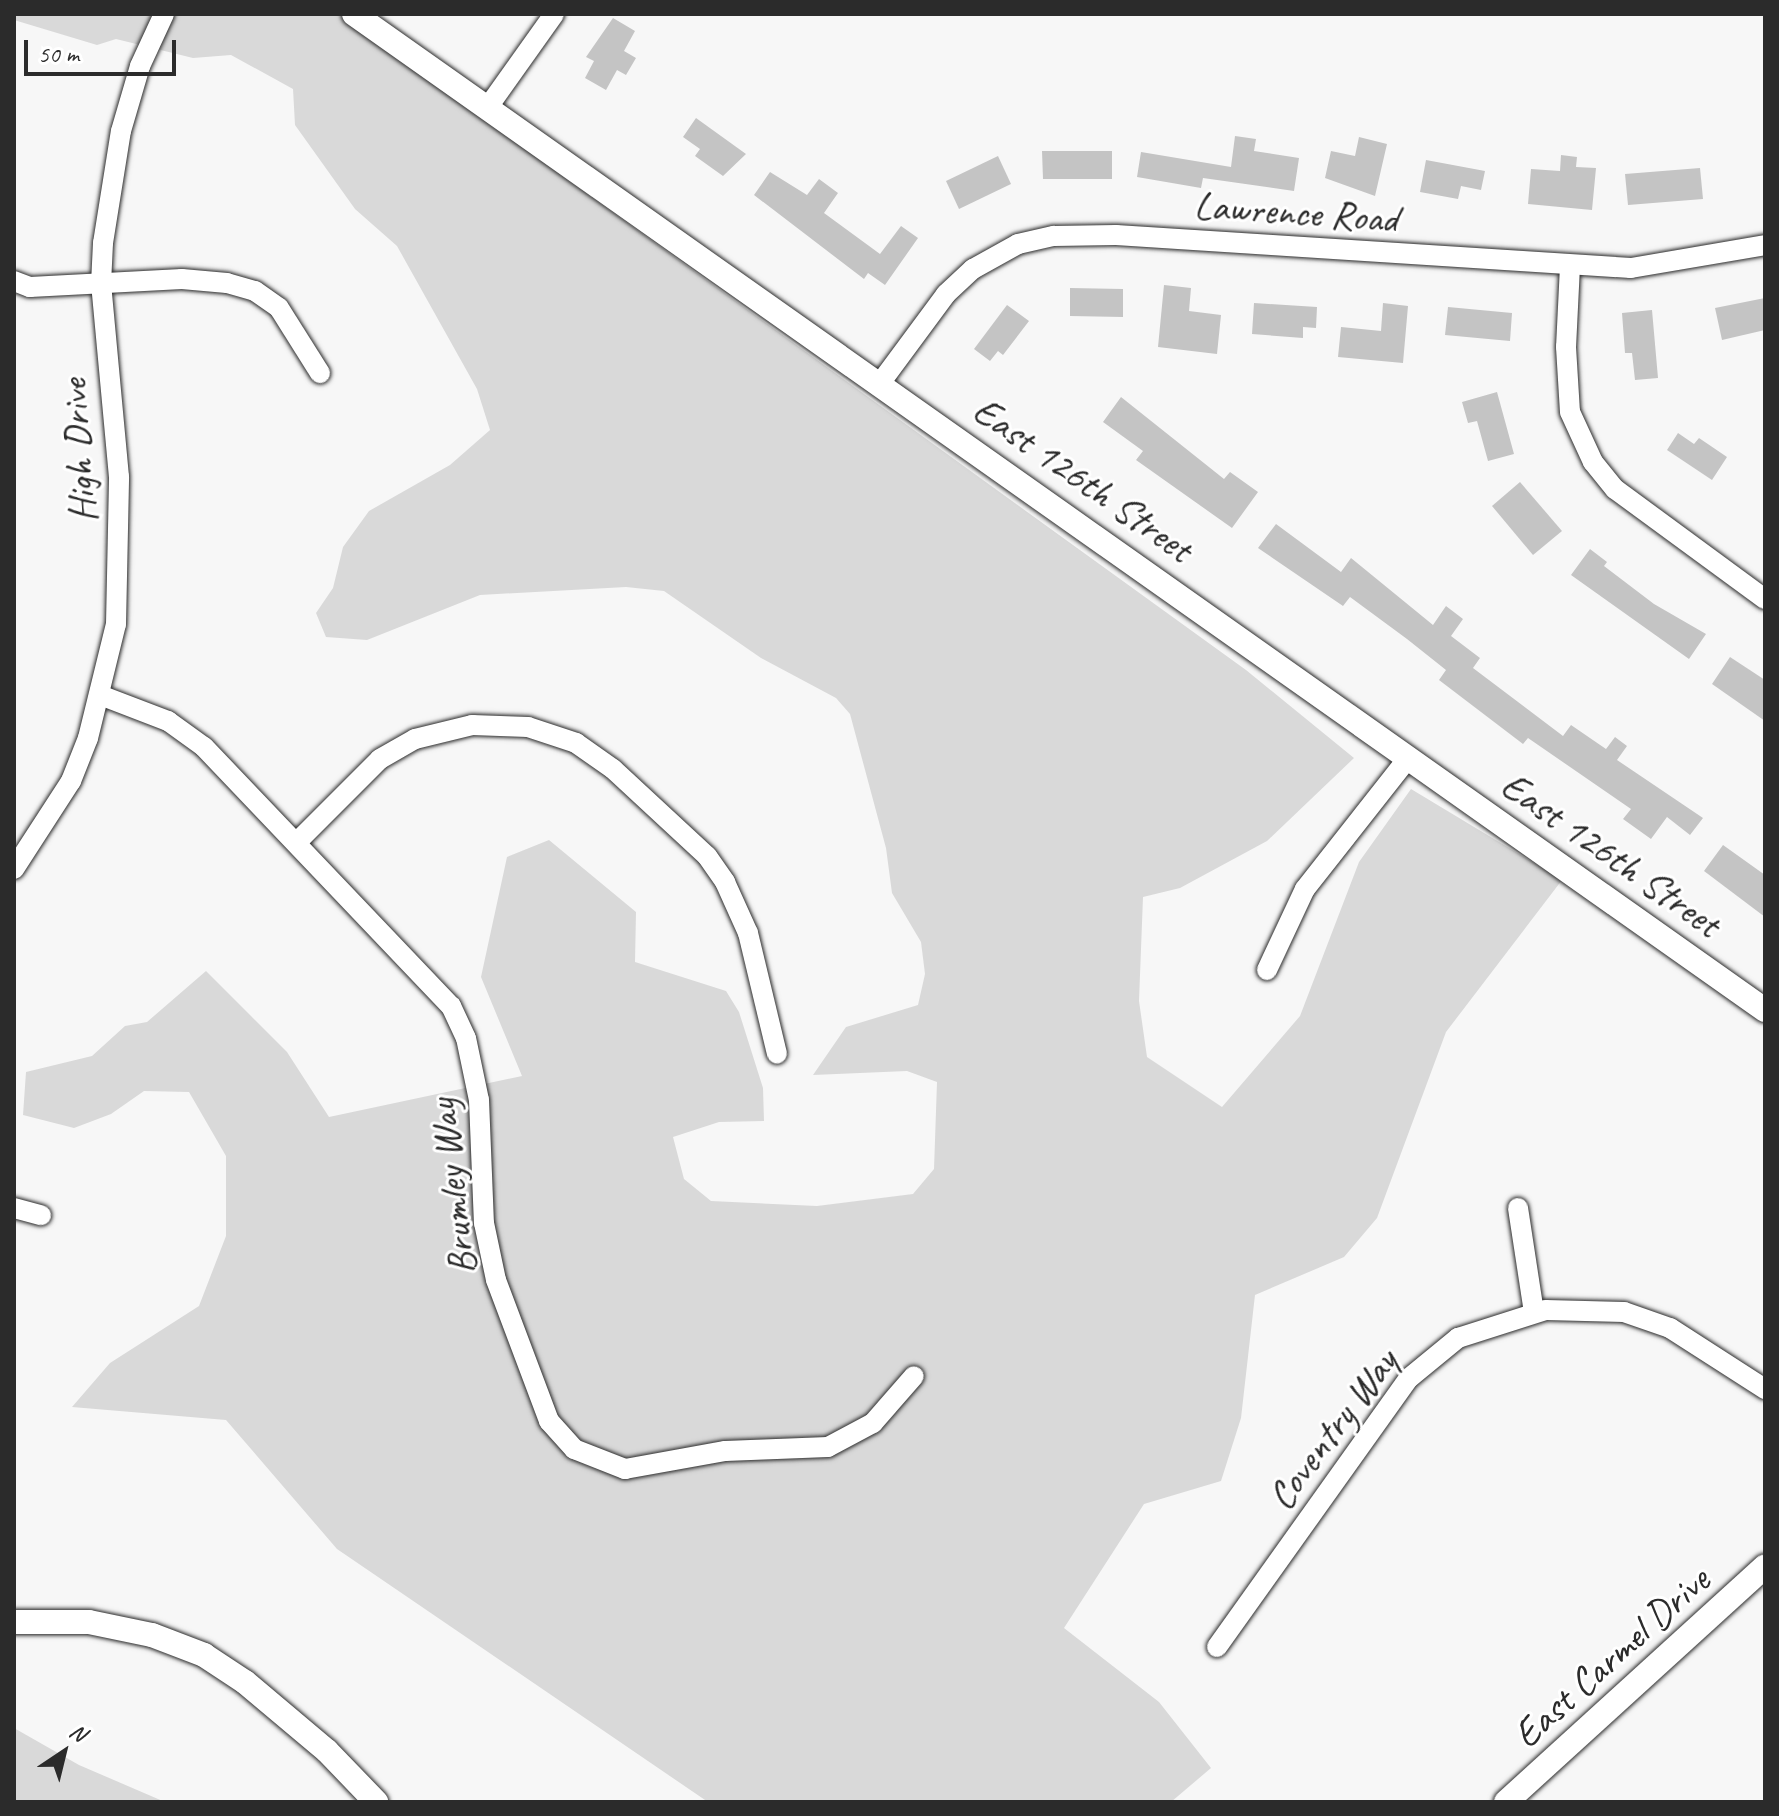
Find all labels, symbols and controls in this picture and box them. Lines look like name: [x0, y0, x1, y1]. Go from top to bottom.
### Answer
scale bar: [28, 24, 180, 74]
text: 50 m: [38, 39, 79, 69]
street label: Lawrence Road: [1193, 181, 1399, 243]
street label: High Drive: [49, 377, 107, 525]
street label: East 126th Street: [964, 386, 1202, 572]
street label: East 126th Street: [1492, 761, 1730, 947]
street label: Brumley Way: [417, 1096, 487, 1278]
street label: Coventry Way: [1256, 1340, 1408, 1518]
street label: East Carmel Drive: [1501, 1555, 1721, 1759]
north arrow: [24, 1712, 104, 1792]
text: N: [64, 1717, 91, 1748]

